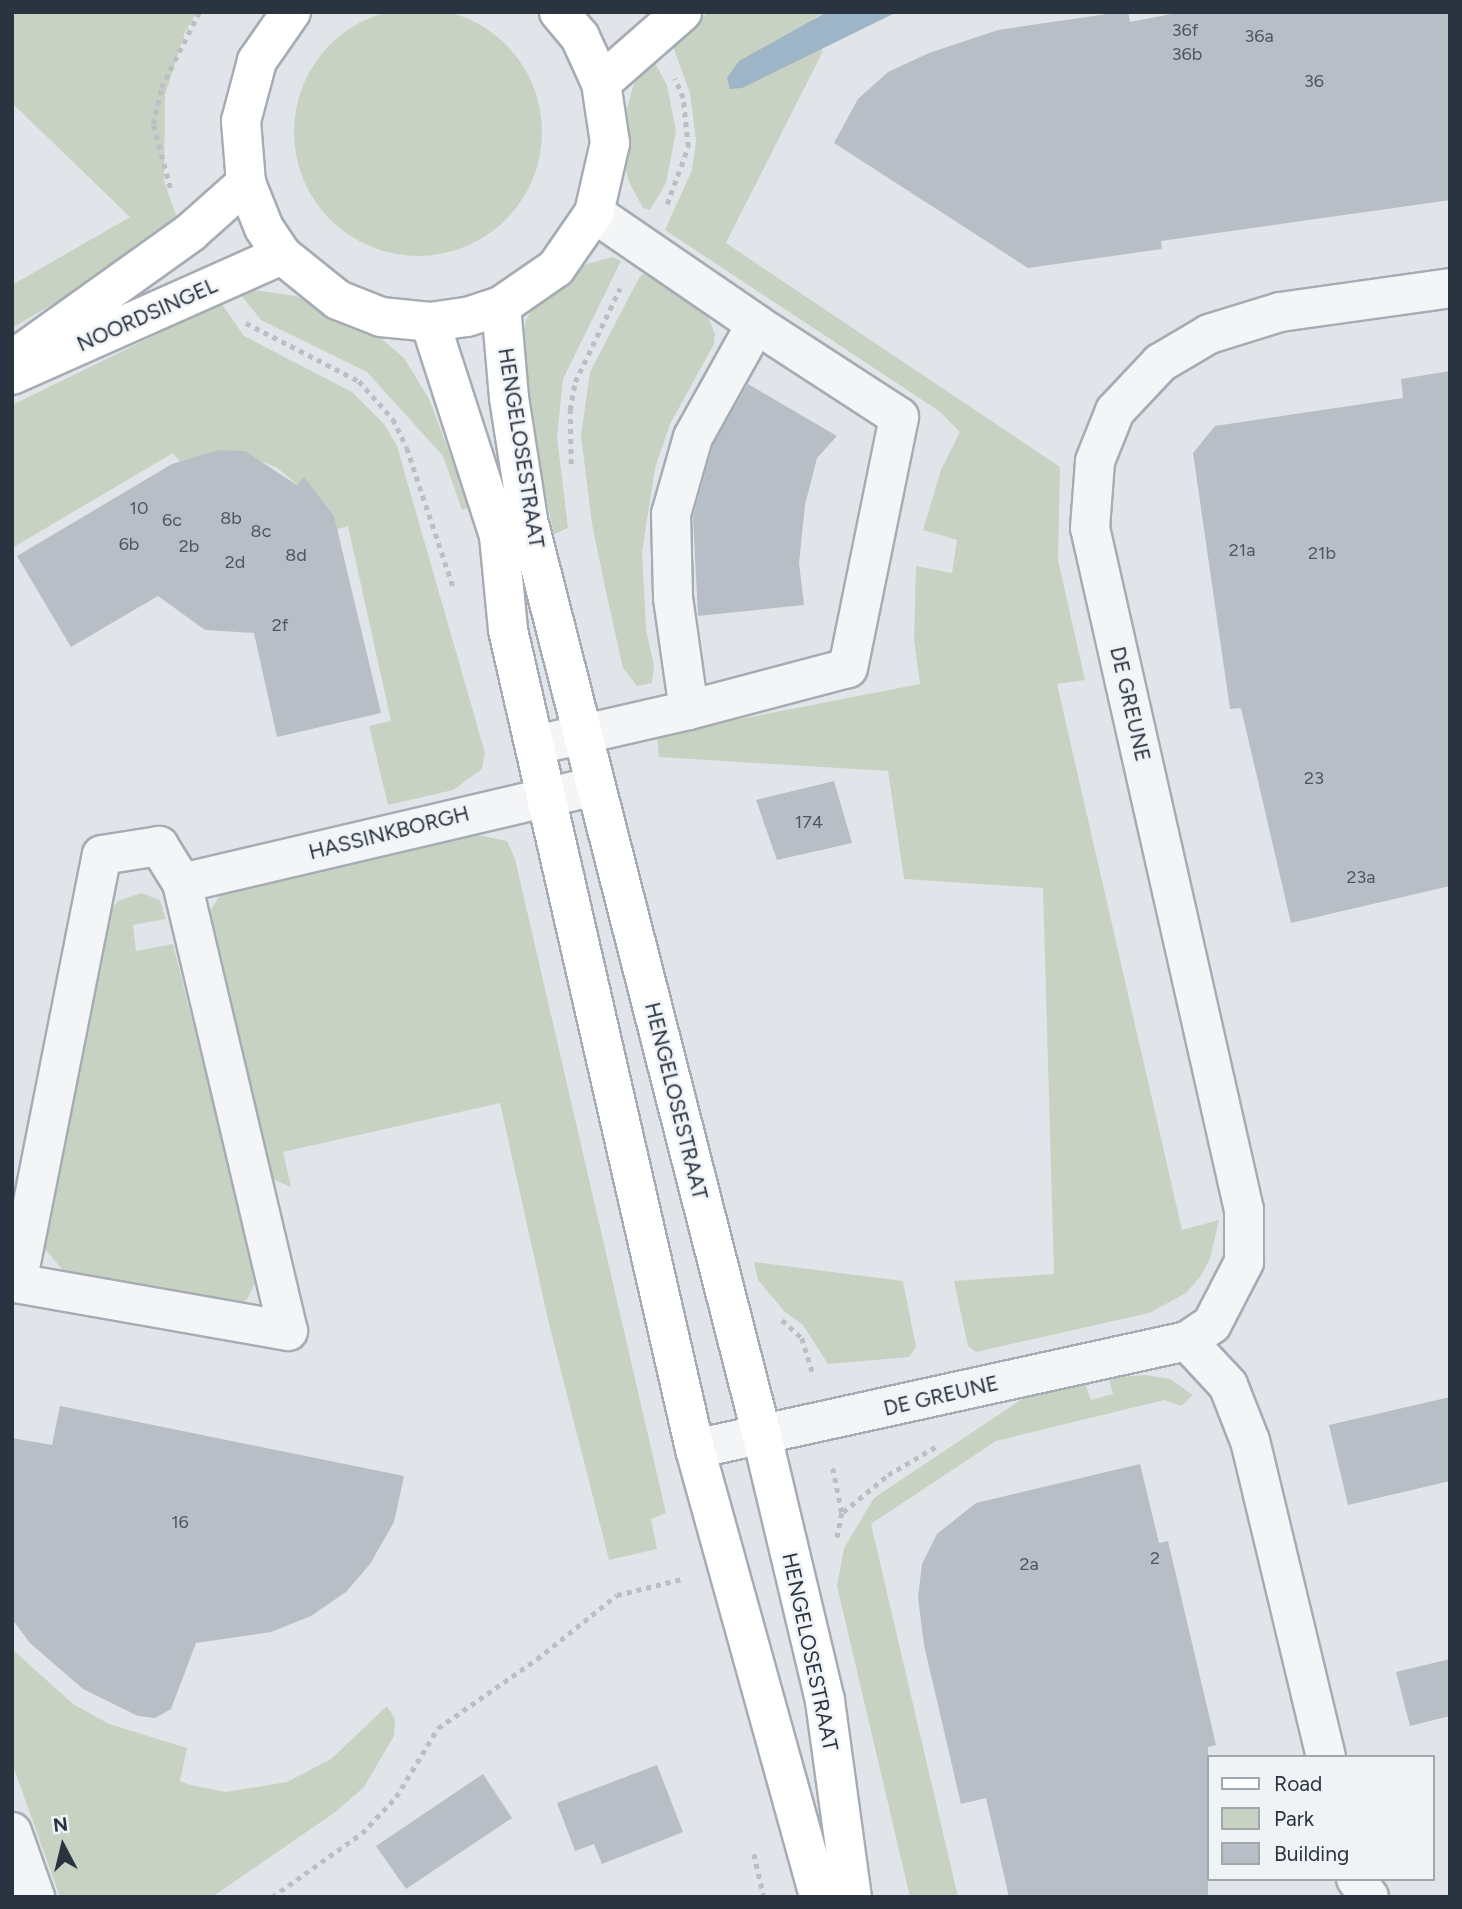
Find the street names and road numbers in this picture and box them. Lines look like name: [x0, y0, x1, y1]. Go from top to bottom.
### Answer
street label: NOORDSINGEL: [73, 273, 221, 357]
street label: HENGELOSESTRAAT: [493, 346, 549, 550]
street label: DE GREUNE: [1105, 644, 1155, 764]
street label: HASSINKBORGH: [306, 801, 472, 865]
street label: HENGELOSESTRAAT: [639, 1000, 713, 1202]
street label: DE GREUNE: [881, 1371, 1001, 1421]
street label: HENGELOSESTRAAT: [777, 1550, 843, 1754]

